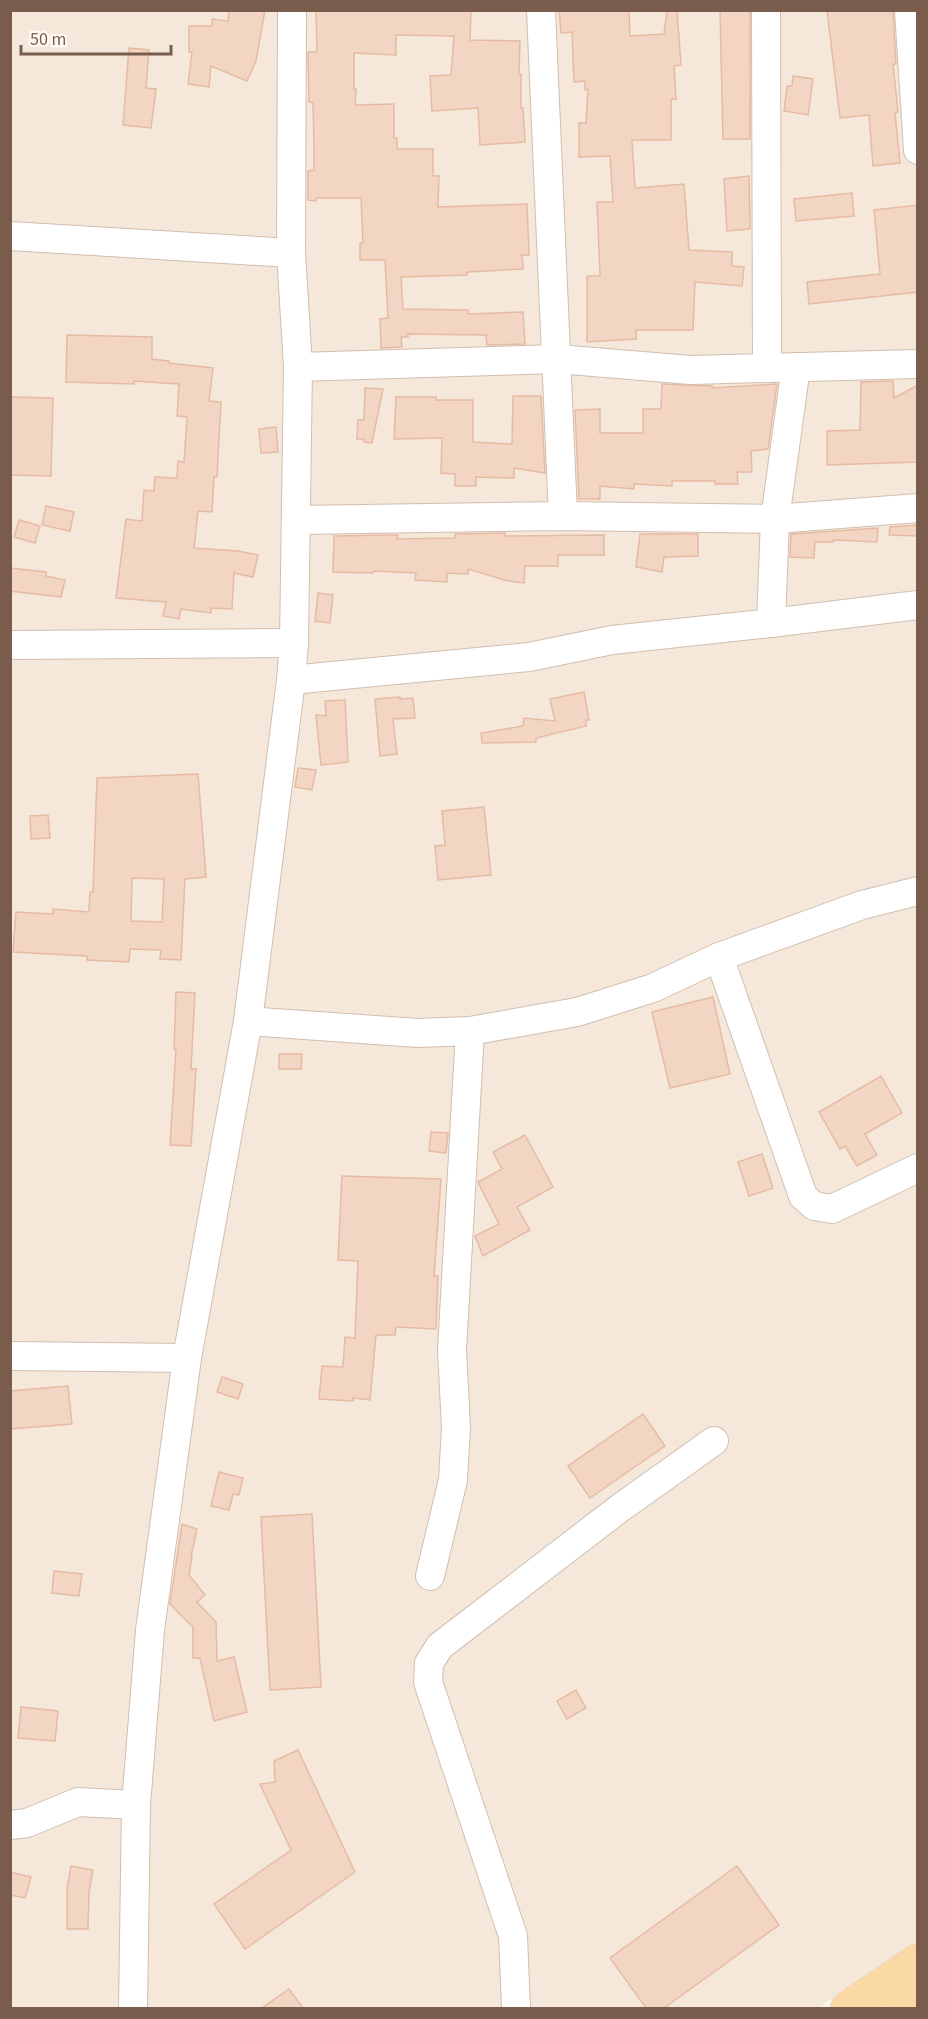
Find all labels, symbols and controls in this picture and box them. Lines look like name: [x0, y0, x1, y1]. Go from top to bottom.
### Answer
scale bar: [21, 18, 171, 56]
text: 50 m: [30, 27, 66, 52]

